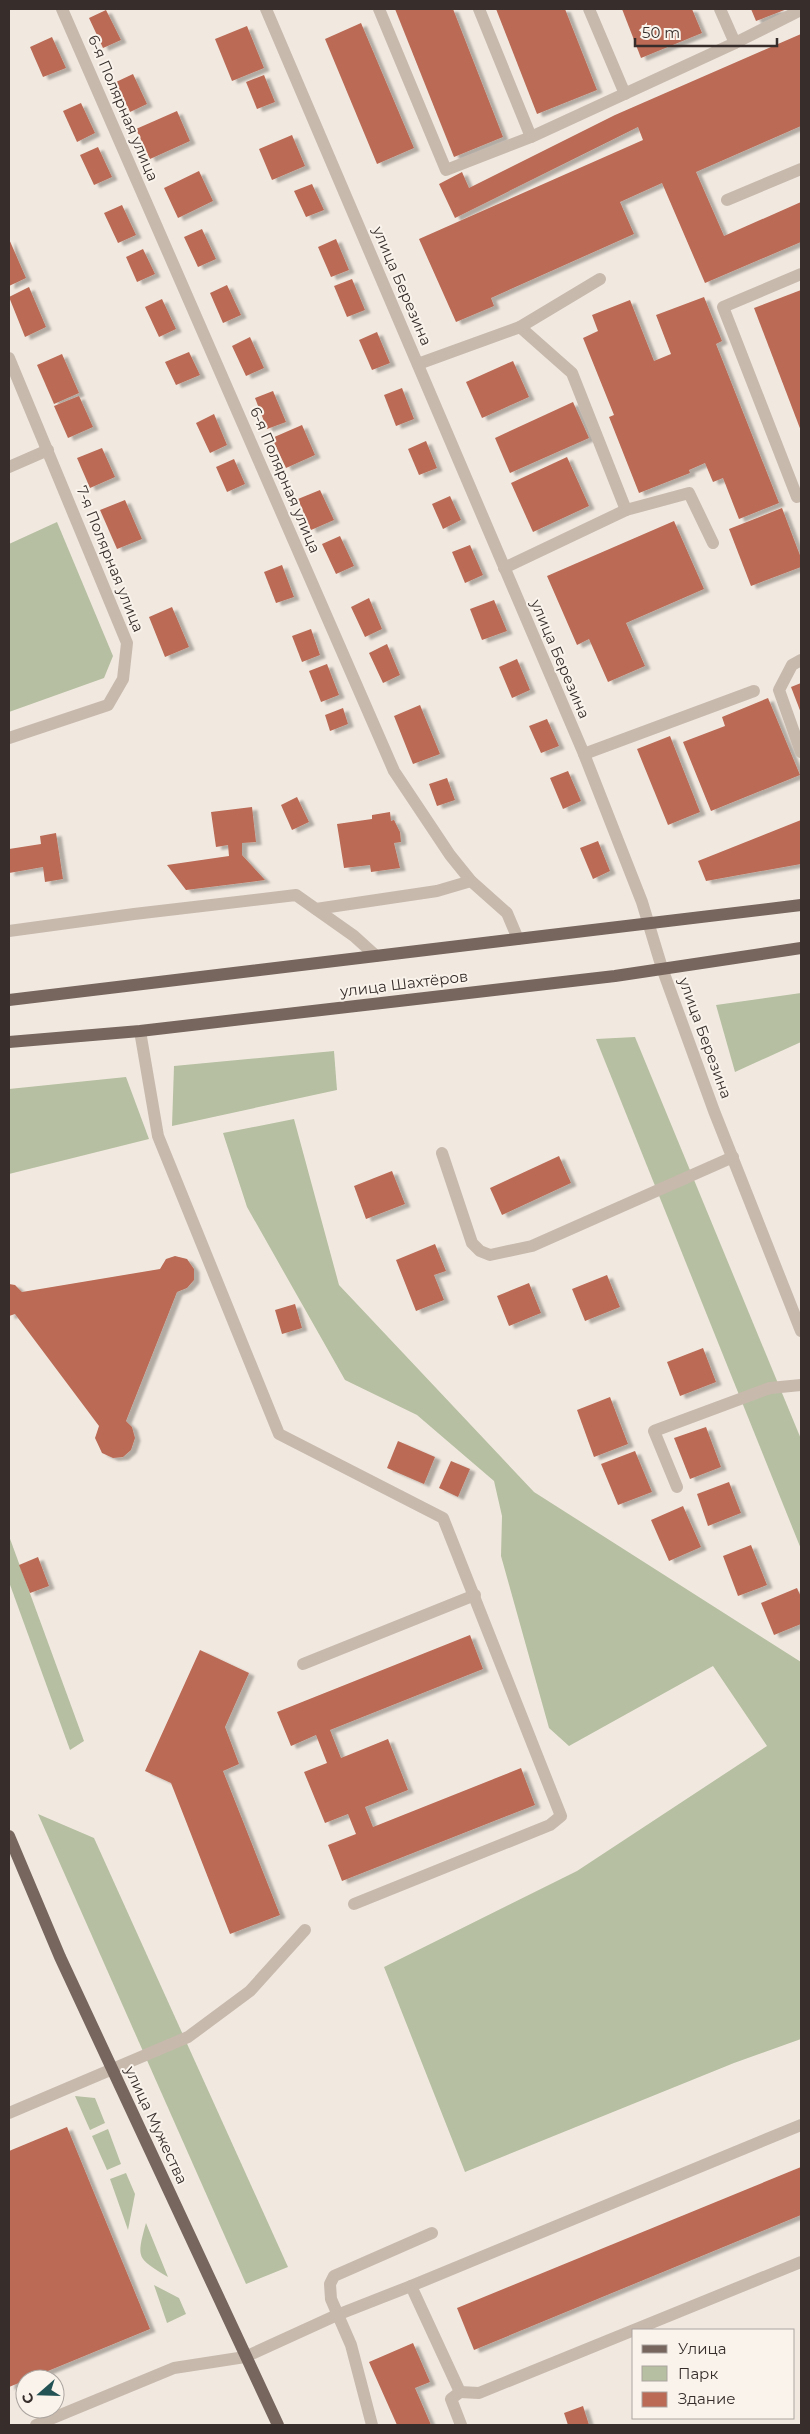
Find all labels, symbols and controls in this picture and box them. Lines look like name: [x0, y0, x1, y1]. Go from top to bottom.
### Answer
scale bar: [635, 15, 778, 47]
text: 50 m: [642, 23, 680, 42]
street label: 6-я Полярная улица: [84, 32, 163, 184]
street label: улица Березина: [368, 222, 436, 348]
street label: 6-я Полярная улица: [246, 404, 325, 556]
street label: 7-я Полярная улица: [72, 483, 148, 635]
street label: улица Березина: [526, 595, 594, 721]
street label: улица Шахтёров: [338, 966, 469, 1001]
street label: улица Березина: [674, 974, 736, 1101]
street label: улица Мужества: [120, 2062, 192, 2187]
legend: [632, 2329, 795, 2419]
text: Улица: [678, 2339, 726, 2358]
text: Парк: [678, 2364, 718, 2383]
north arrow: [15, 2369, 65, 2419]
text: Здание: [678, 2389, 736, 2408]
text: С: [18, 2391, 38, 2406]

